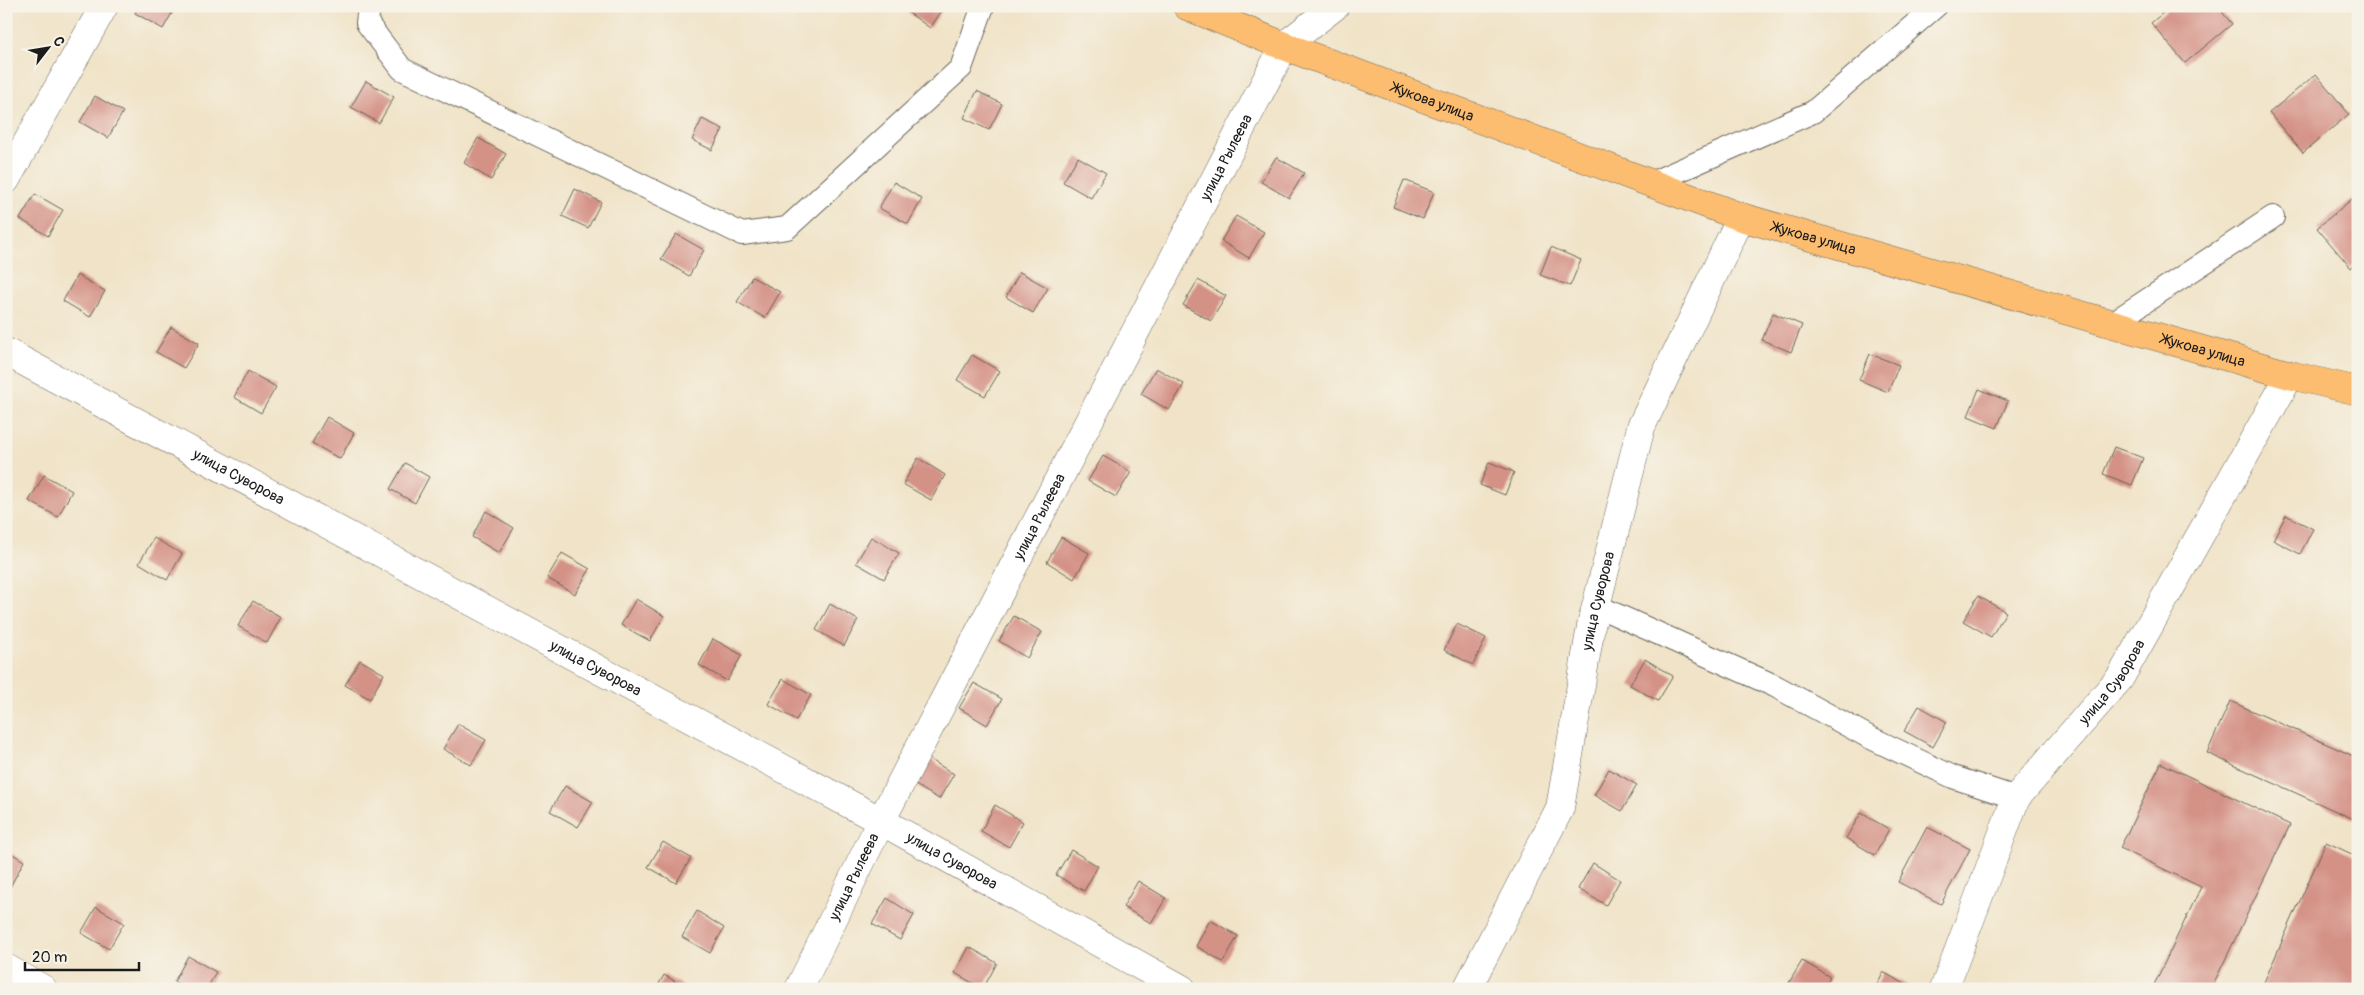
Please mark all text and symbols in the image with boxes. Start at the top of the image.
north arrow [22,22,72,72]
text: С [49,33,68,50]
street label: Жукова улица [1387,77,1477,126]
street label: улица Рылеева [1195,111,1256,205]
street label: Жукова улица [1768,216,1858,259]
street label: Жукова улица [2157,328,2247,371]
street label: улица Суворова [189,444,288,509]
street label: улица Рылеева [1009,470,1070,564]
street label: улица Суворова [1577,549,1619,653]
street label: улица Суворова [546,635,645,700]
street label: улица Суворова [2074,636,2149,729]
street label: улица Суворова [902,827,1001,894]
street label: улица Рылеева [824,830,883,924]
scale bar [25,940,139,972]
text: 20 m [32,948,67,967]

